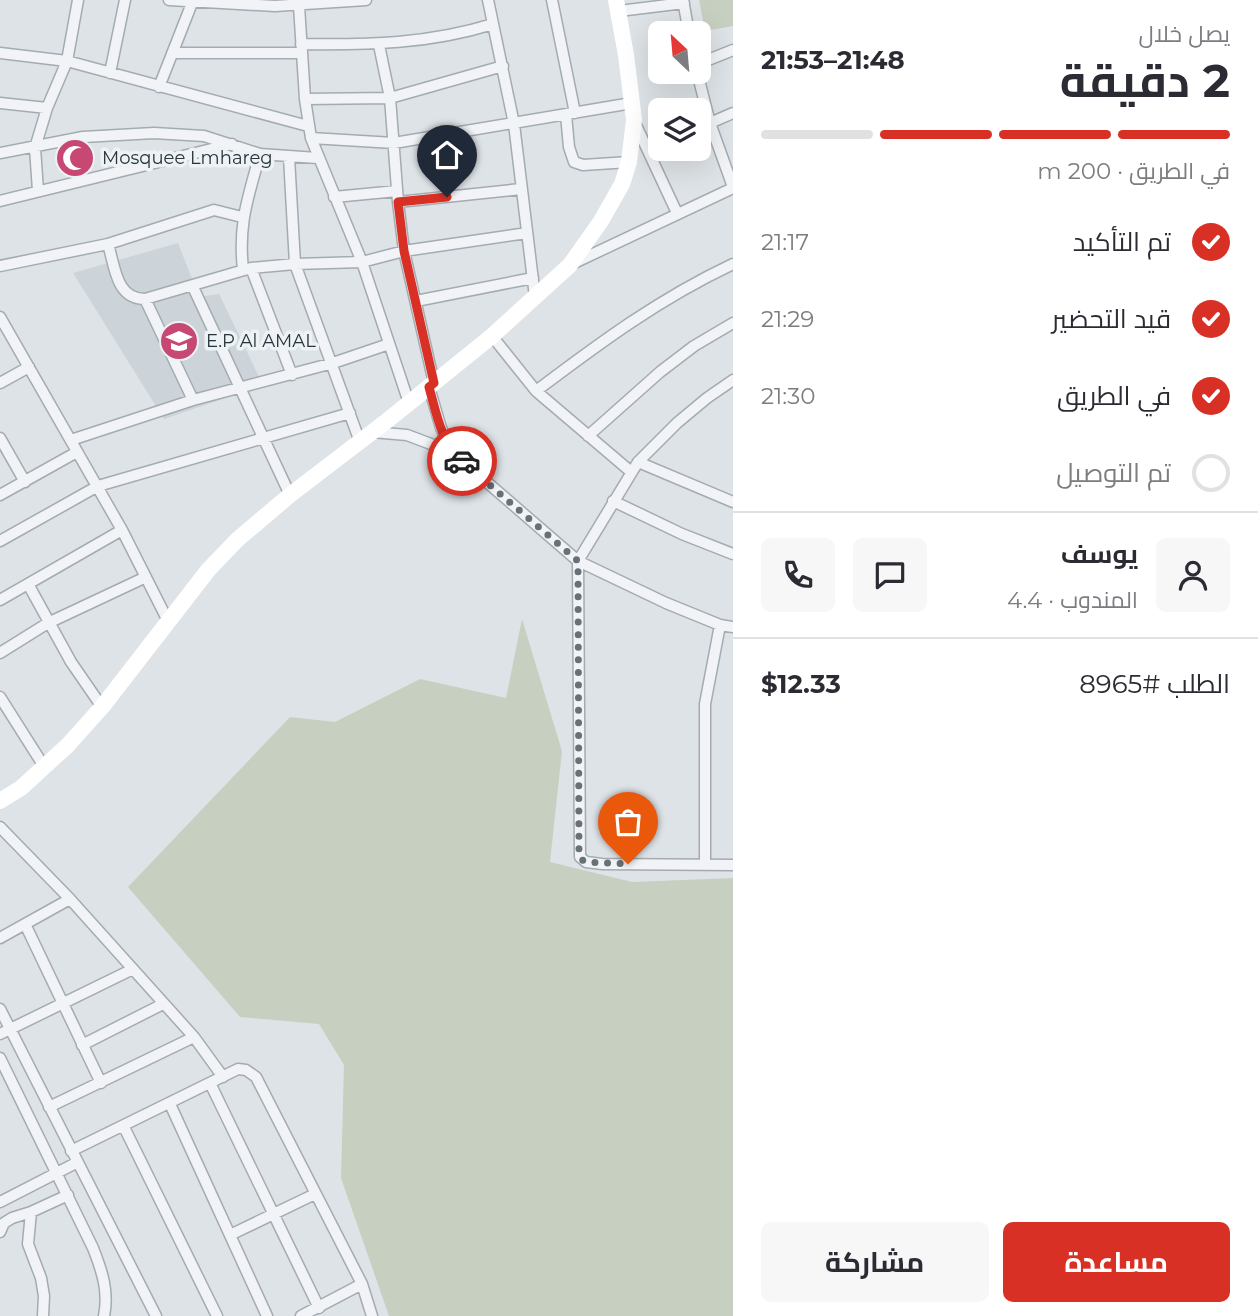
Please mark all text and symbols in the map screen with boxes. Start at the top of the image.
text: يصل خلال [1139,20,1230,48]
north arrow [648,21,710,84]
map controls [648,21,711,161]
text: 21:48–21:53 [761,44,905,76]
text: 2 دقيقة [1060,52,1230,109]
button: layers [648,98,711,161]
pin [417,125,477,197]
icon: home [428,136,466,174]
mosque icon: Mosquee Lmhareg [54,137,96,179]
place label: Mosquee Lmhareg [102,147,273,169]
text: في الطريق · 200 m [1037,157,1230,185]
icon: check [1192,223,1230,261]
text: تم التأكيد [1073,226,1171,258]
text: 21:17 [761,228,809,256]
icon: check [1192,300,1230,338]
text: قيد التحضير [1052,303,1171,335]
text: 21:29 [761,305,814,333]
school or university icon: E.P Al AMAL [158,320,200,362]
place label: E.P Al AMAL [206,330,316,352]
icon: check [1192,377,1230,415]
text: في الطريق [1057,380,1171,412]
text: 21:30 [761,382,815,410]
courier [427,426,497,496]
icon: car [443,442,481,480]
text: تم التوصيل [1056,457,1171,489]
button: phone [761,538,835,612]
button: chat [853,538,927,612]
text: يوسف [1061,538,1138,570]
button: person [1156,538,1230,612]
text: المندوب · 4.4 [1007,586,1138,614]
text: $12.33 [761,668,841,700]
text: الطلب #8965 [1079,668,1230,700]
pin [598,792,658,864]
icon: bag [609,803,647,841]
button: مشاركة [761,1222,989,1302]
button: مساعدة [1003,1222,1230,1302]

